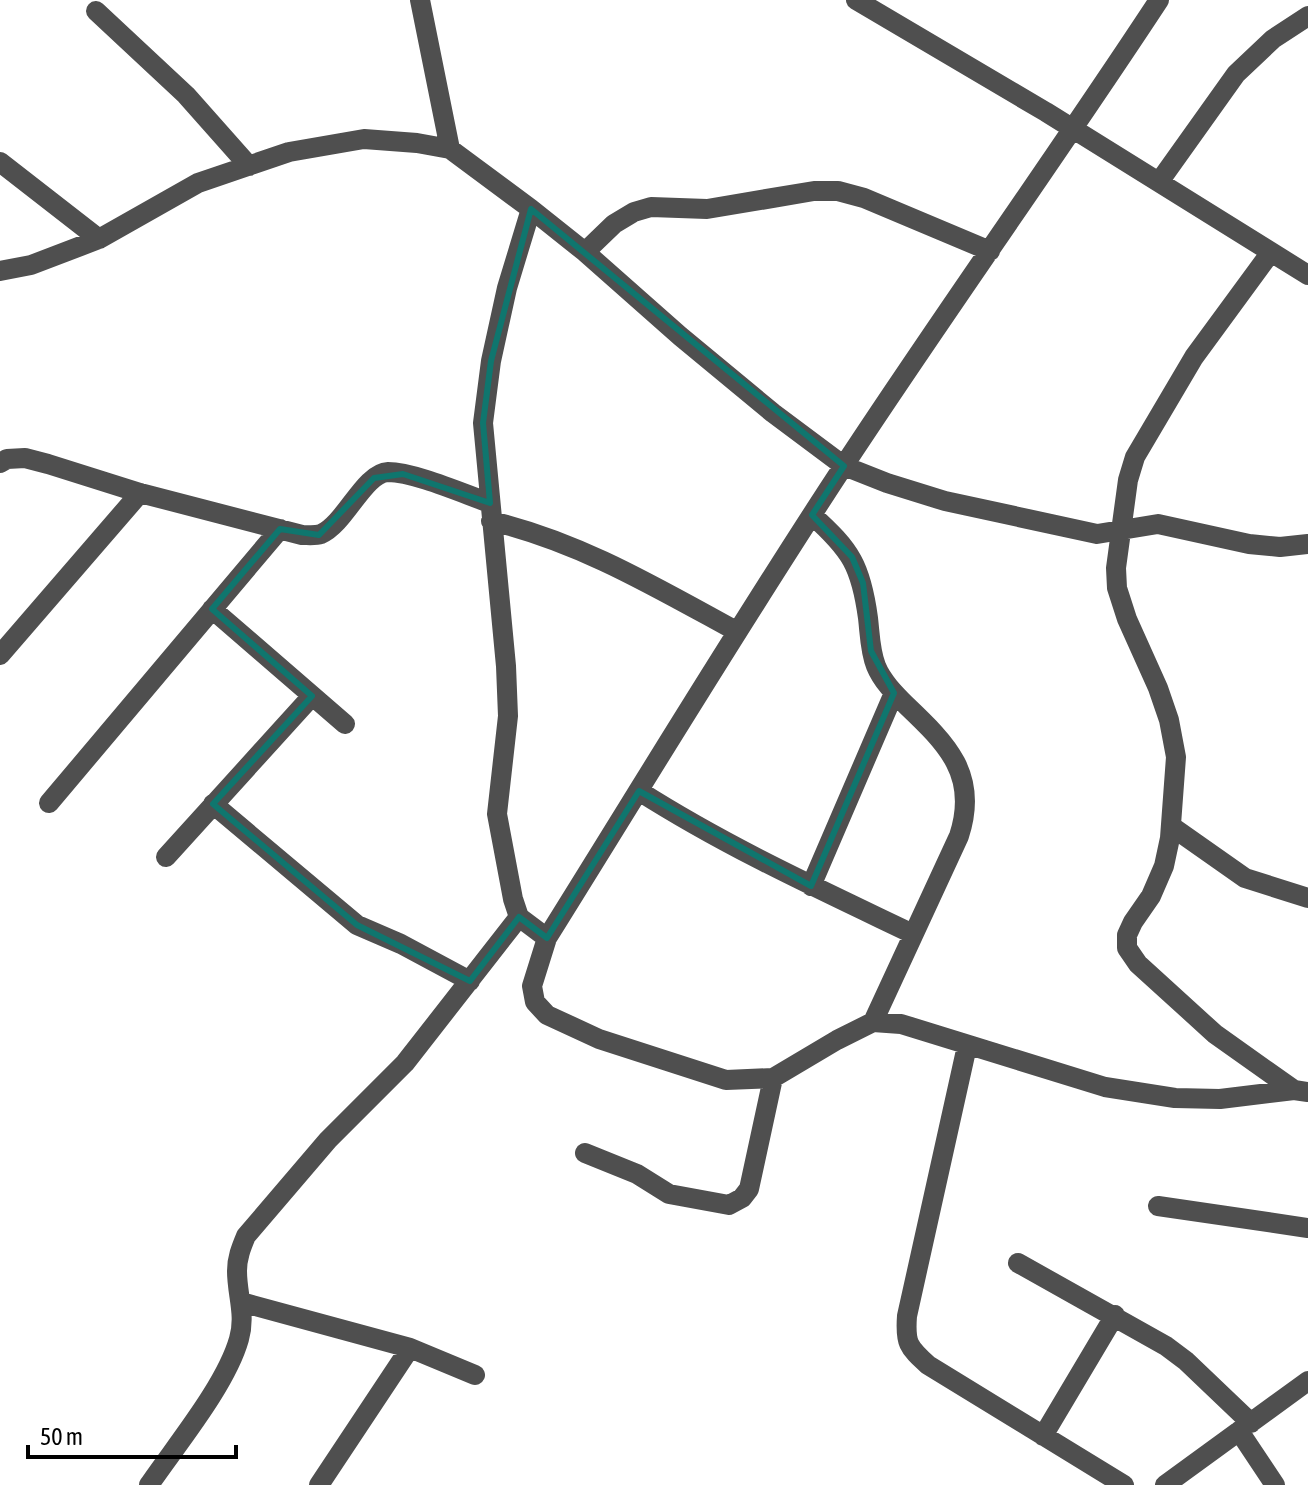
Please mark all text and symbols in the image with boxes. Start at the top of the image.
scale bar [28,1409,236,1459]
text: 50 m [40,1423,83,1450]

